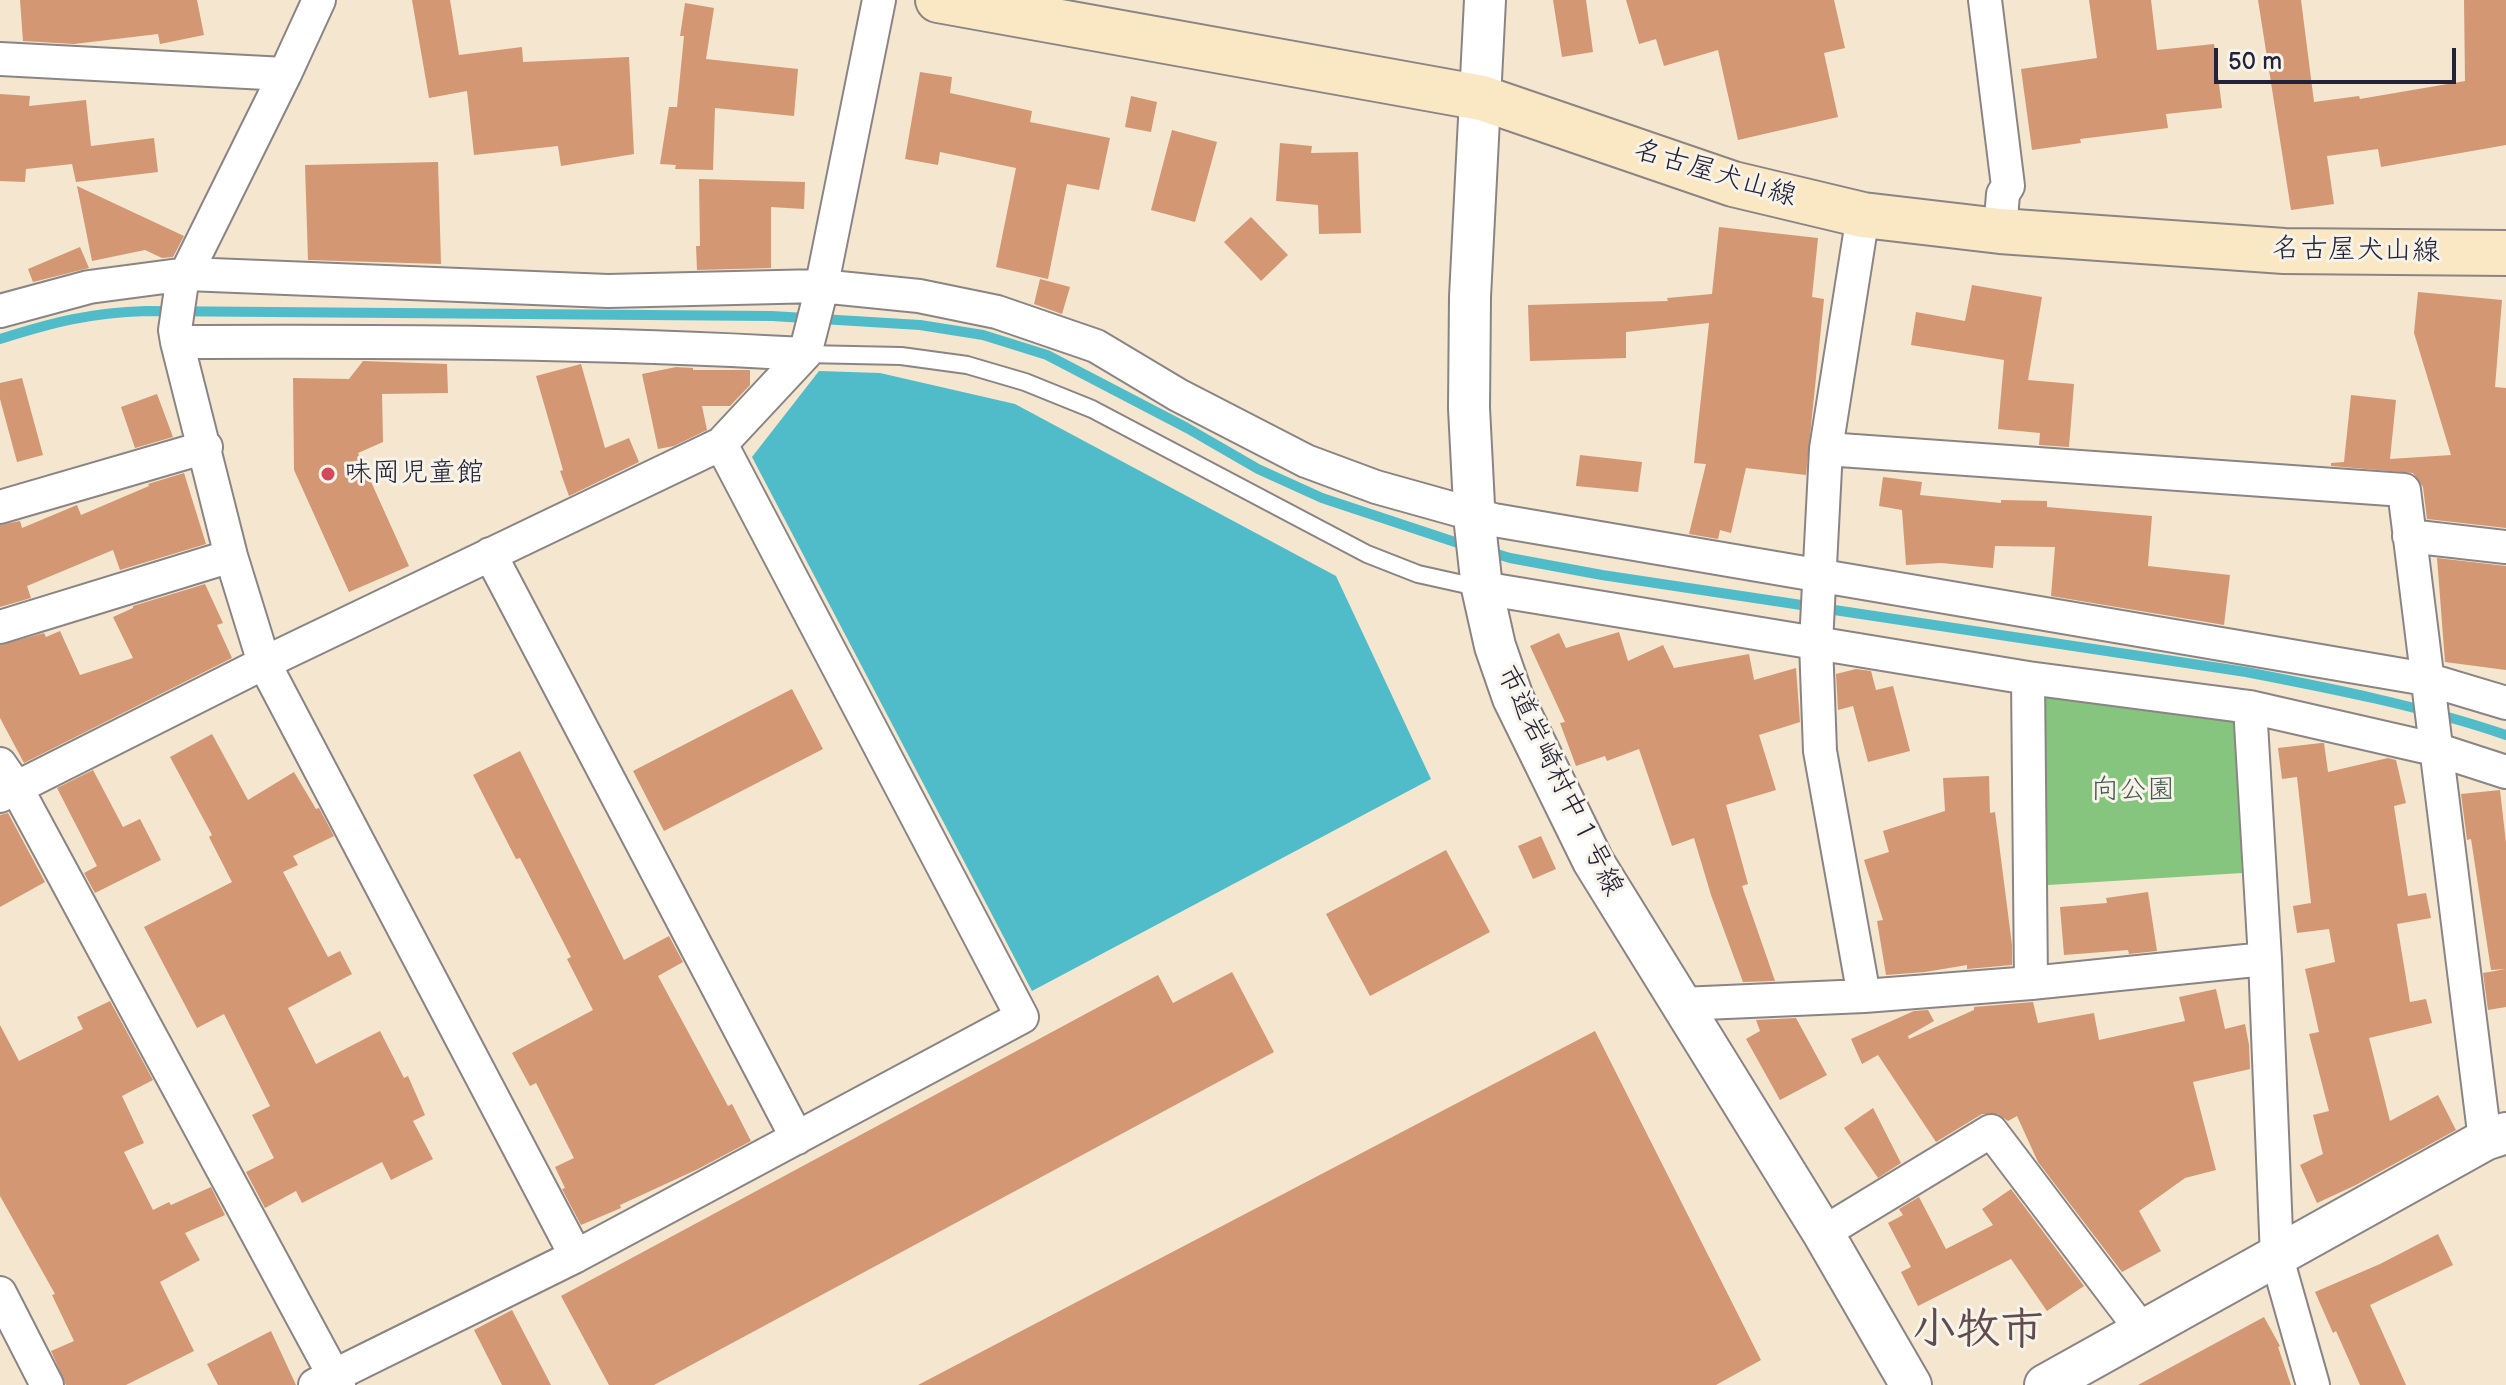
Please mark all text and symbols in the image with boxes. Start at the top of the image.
scale bar [2218,32,2460,82]
text: 50 m [2228,47,2282,76]
street label: 名古屋犬山線 [1630,133,1800,215]
street label: 名古屋犬山線 [2272,233,2440,269]
place label: 味岡児童館 [344,457,484,491]
marker: 味岡児童館 [319,465,337,483]
street label: 市道岩崎村中１号線 [1489,660,1629,902]
park label: 向公園 [2091,774,2175,808]
district label: 小牧市 [1912,1306,2044,1358]

